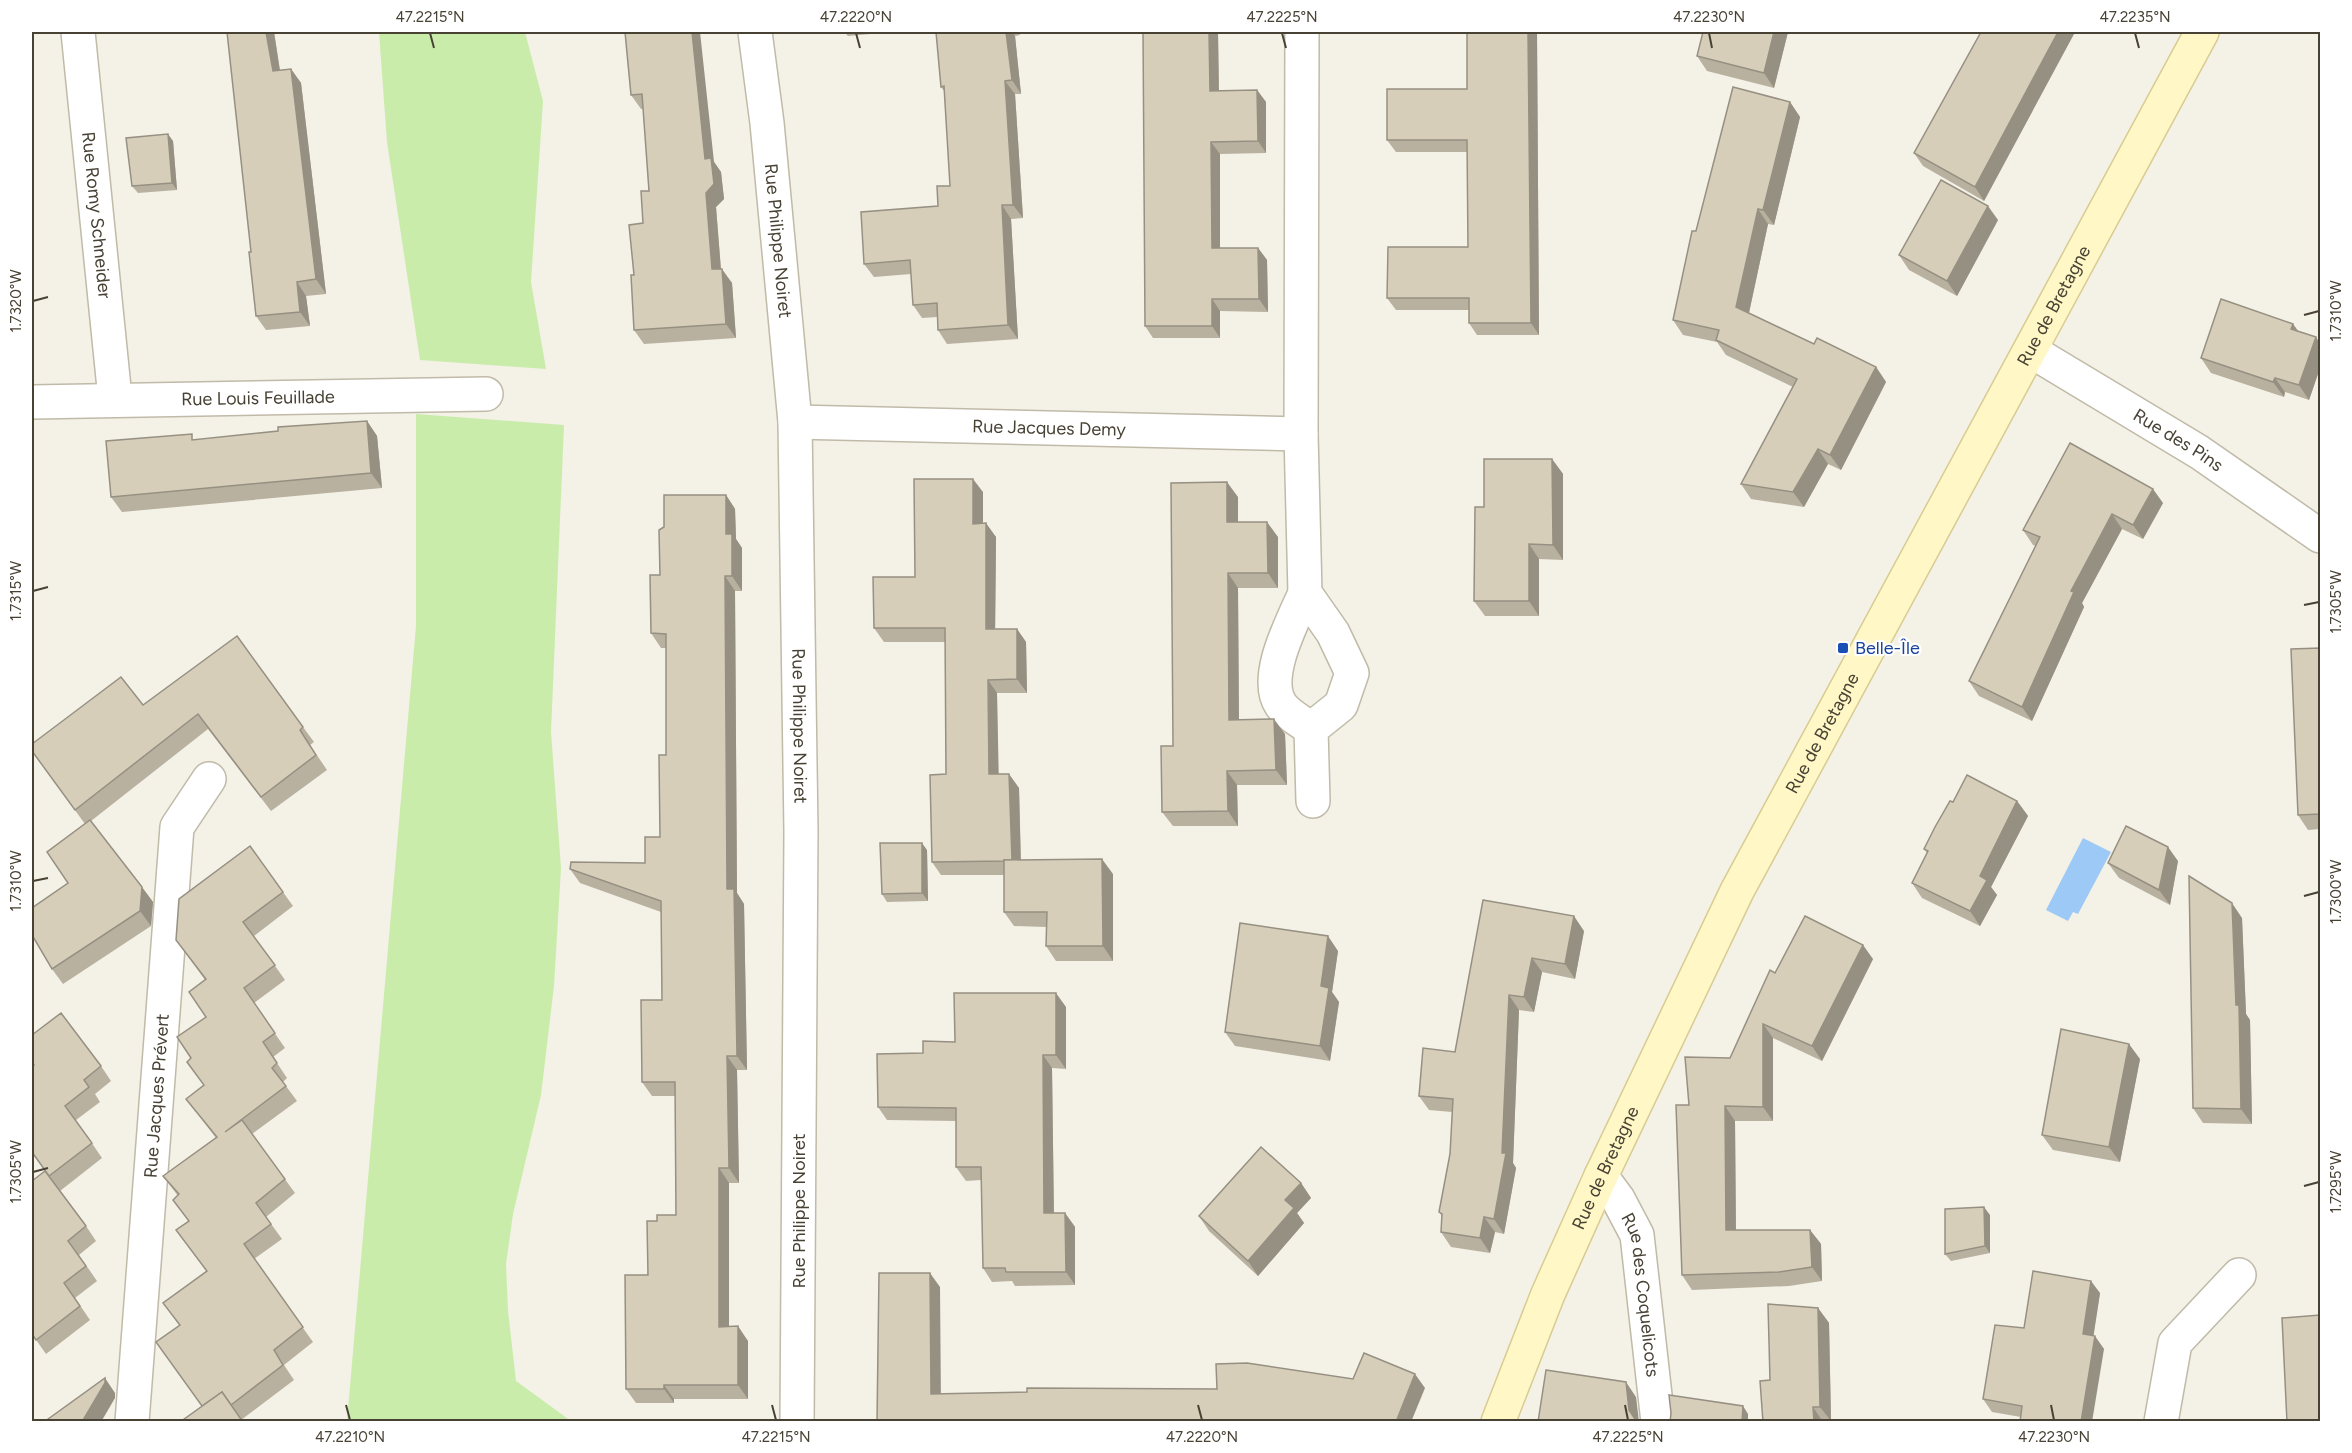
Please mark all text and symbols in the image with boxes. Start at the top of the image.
text: 47.2215°N [395,8,465,26]
text: 47.2220°N [820,8,892,26]
text: 47.2225°N [1246,8,1318,26]
text: 47.2230°N [1673,8,1745,26]
text: 47.2235°N [2099,8,2171,26]
street label: Rue Romy Schneider [77,130,116,300]
street label: Rue Philippe Noiret [760,162,796,319]
street label: Rue de Bretagne [2012,242,2095,370]
text: 1.7320°W [7,269,25,333]
text: 1.7310°W [2327,280,2345,342]
street label: Rue Louis Feuillade [181,386,335,410]
street label: Rue des Pins [2129,404,2227,476]
street label: Rue Jacques Demy [972,415,1127,441]
text: 1.7315°W [7,560,25,621]
text: 1.7305°W [2327,570,2345,634]
place label: Belle-Île [1855,637,1920,659]
marker: Belle-Île [1836,641,1850,655]
street label: Rue Philippe Noiret [787,648,812,804]
street label: Rue de Bretagne [1781,669,1864,797]
text: 1.7310°W [7,850,25,912]
text: 1.7300°W [2327,859,2345,924]
street label: Rue Jacques Prévert [139,1013,174,1179]
street label: Rue de Bretagne [1567,1102,1644,1233]
street label: Rue Philippe Noiret [788,1133,810,1289]
text: 1.7305°W [7,1140,25,1204]
text: 1.7295°W [2327,1150,2345,1213]
street label: Rue des Coquelicots [1616,1209,1664,1378]
text: 47.2210°N [315,1428,385,1446]
text: 47.2215°N [741,1428,811,1446]
text: 47.2220°N [1166,1428,1238,1446]
text: 47.2225°N [1592,1428,1664,1446]
text: 47.2230°N [2018,1428,2090,1446]

